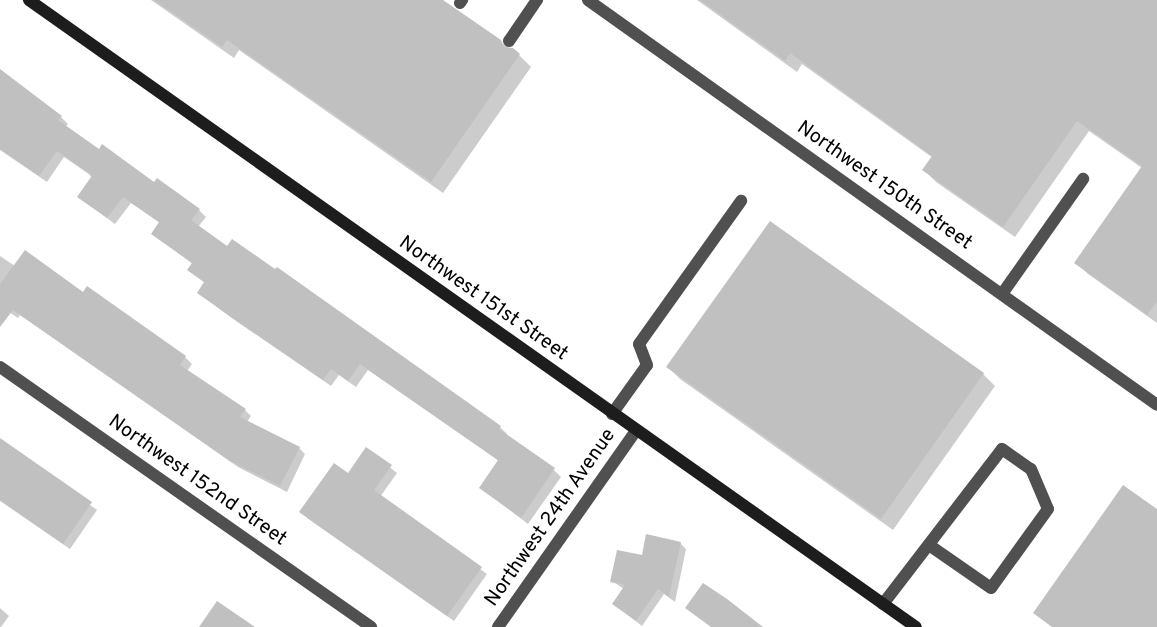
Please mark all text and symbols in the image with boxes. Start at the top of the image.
street label: Northwest 150th Street [792,116,976,256]
street label: Northwest 151st Street [394,231,572,367]
street label: Northwest 152nd Street [103,410,291,552]
street label: Northwest 24th Avenue [480,424,622,612]

